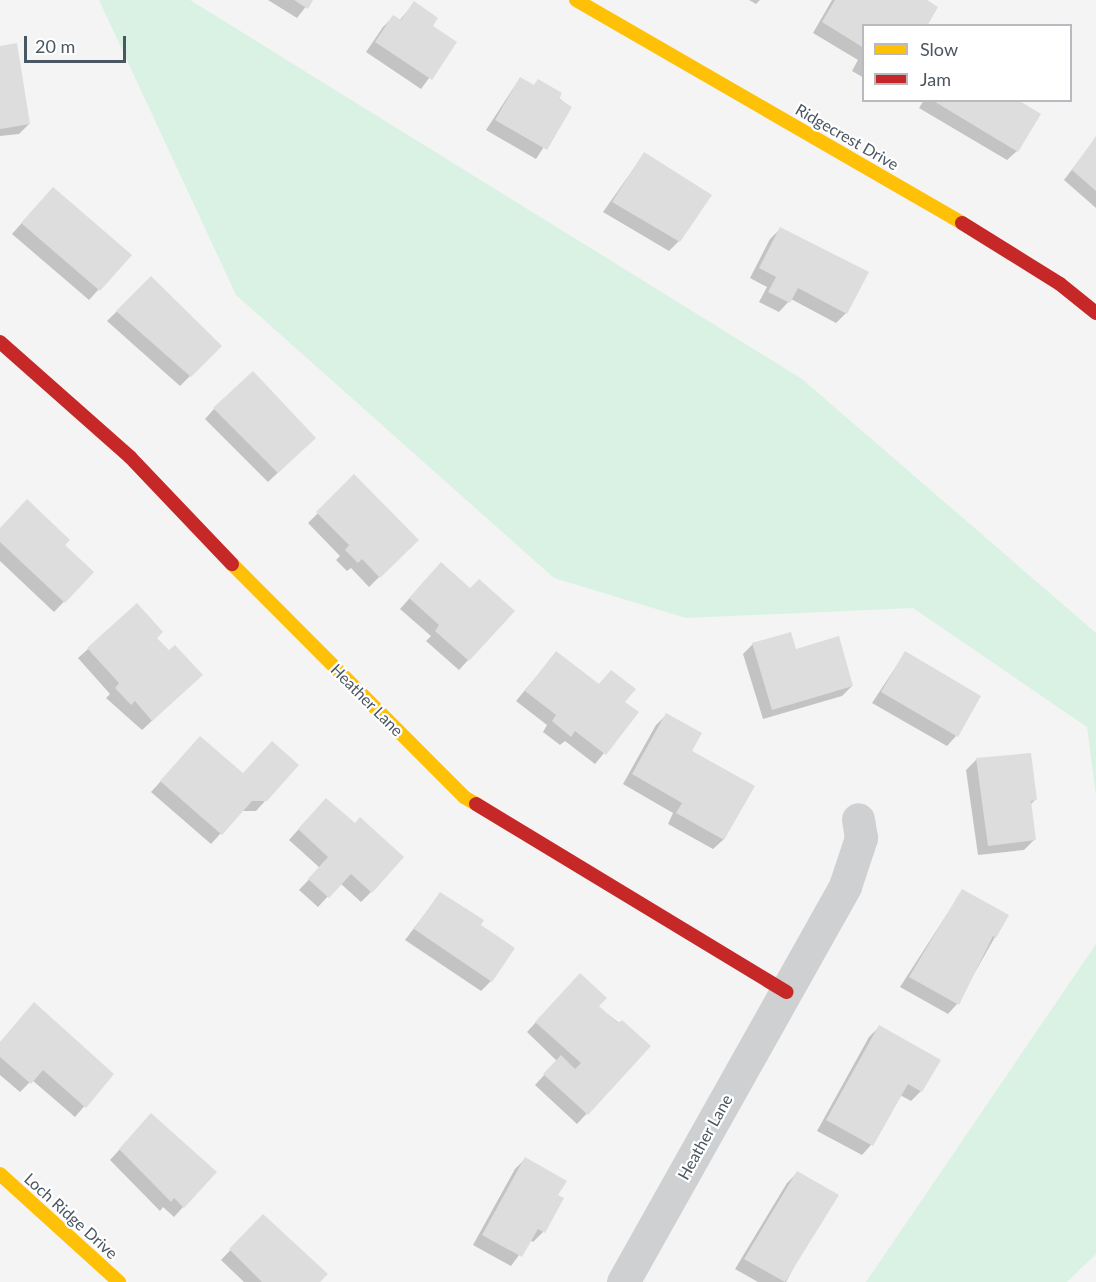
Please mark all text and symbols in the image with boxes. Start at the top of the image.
scale bar [27,24,129,62]
legend [862,24,1072,102]
text: 20 m [35,35,75,57]
text: Slow [920,38,958,60]
text: Jam [920,68,951,90]
street label: Ridgecrest Drive [792,100,902,174]
street label: Heather Lane [327,660,407,740]
street label: Heather Lane [674,1091,736,1183]
street label: Loch Ridge Drive [20,1169,122,1263]

